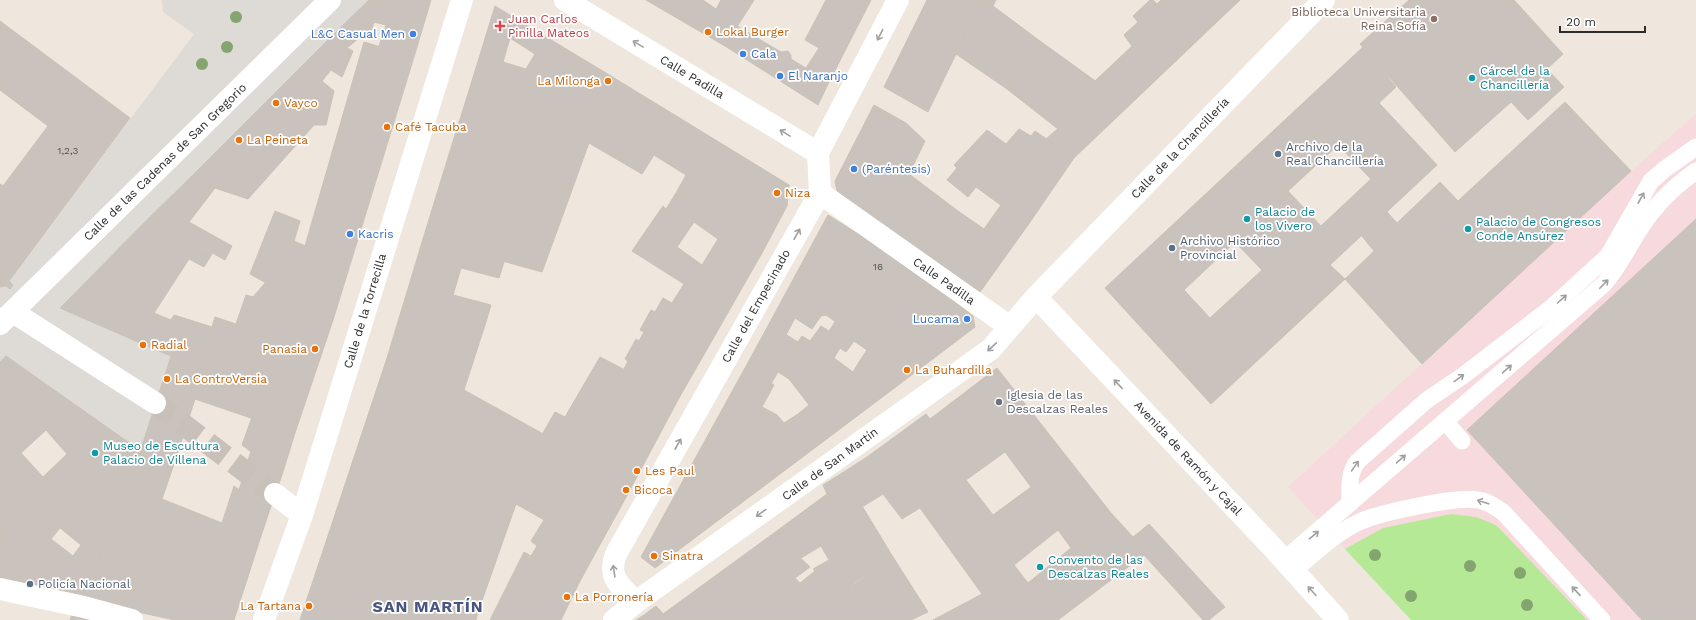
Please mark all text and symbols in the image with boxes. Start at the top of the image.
place label: Biblioteca Universitaria Reina Sofía [1291,5,1426,33]
scale bar [1560,8,1645,34]
place label: Juan Carlos Pinilla Mateos [508,12,589,40]
marker: Biblioteca Universitaria Reina Sofía [1429,14,1439,24]
text: 20 m [1566,15,1596,29]
marker: Juan Carlos Pinilla Mateos [495,21,505,31]
place label: Lokal Burger [716,25,789,39]
place label: L&C Casual Men [311,27,405,41]
marker: Lokal Burger [703,27,713,37]
one-way arrow [876,28,883,40]
marker: L&C Casual Men [408,29,418,39]
one-way arrow [632,40,644,48]
place label: Cala [751,47,777,61]
marker: Cala [738,49,748,59]
street label: Calle Padilla [657,52,727,102]
place label: Cárcel de la Chancillería [1480,64,1550,92]
place label: El Naranjo [788,69,848,83]
marker: El Naranjo [775,71,785,81]
marker: Cárcel de la Chancillería [1467,73,1477,83]
place label: La Milonga [537,74,600,88]
marker: La Milonga [603,76,613,86]
street label: Calle de las Cadenas de San Gregorio [81,80,249,244]
street label: Calle de la Chancillería [1128,94,1232,201]
place label: Vayco [284,96,318,110]
marker: Vayco [271,98,281,108]
place label: Café Tacuba [395,120,467,134]
marker: Café Tacuba [382,122,392,132]
one-way arrow [779,129,791,137]
place label: La Peineta [247,133,308,147]
marker: La Peineta [234,135,244,145]
place label: Archivo de la Real Chancillería [1286,140,1384,168]
house number: 1,2,3 [58,145,79,156]
marker: Archivo de la Real Chancillería [1273,149,1283,159]
place label: (Paréntesis) [862,162,931,176]
marker: (Paréntesis) [849,164,859,174]
place label: Niza [785,186,810,200]
marker: Niza [772,188,782,198]
one-way arrow [1638,192,1646,204]
place label: Palacio de los Vivero [1255,205,1315,233]
marker: Palacio de los Vivero [1242,214,1252,224]
place label: Palacio de Congresos Conde Ansúrez [1476,215,1601,243]
marker: Palacio de Congresos Conde Ansúrez [1463,224,1473,234]
place label: Kacris [358,227,394,241]
one-way arrow [793,228,801,240]
marker: Kacris [345,229,355,239]
place label: Archivo Histórico Provincial [1180,234,1280,262]
marker: Archivo Histórico Provincial [1167,243,1177,253]
street label: Calle del Empecinado [719,247,793,365]
street label: Calle de la Torrecilla [341,252,389,370]
street label: Calle Padilla [910,255,978,308]
house number: 16 [873,261,883,272]
one-way arrow [1599,279,1609,289]
one-way arrow [1556,294,1567,303]
place label: Lucama [913,312,959,326]
marker: Lucama [962,314,972,324]
place label: Radial [151,338,187,352]
marker: Radial [138,340,148,350]
place label: Panasia [262,342,307,356]
one-way arrow [987,342,997,351]
marker: Panasia [310,344,320,354]
place label: La Buhardilla [915,363,992,377]
marker: La Buhardilla [902,365,912,375]
one-way arrow [1501,365,1512,374]
place label: La ControVersia [175,372,267,386]
marker: La ControVersia [162,374,172,384]
one-way arrow [1453,374,1464,382]
one-way arrow [1113,379,1122,389]
place label: Iglesia de las Descalzas Reales [1007,388,1108,416]
marker: Iglesia de las Descalzas Reales [994,397,1004,407]
street label: Avenida de Ramón y Cajal [1131,398,1245,518]
street label: Calle de San Martín [779,425,881,503]
place label: Museo de Escultura Palacio de Villena [103,439,219,467]
one-way arrow [674,439,682,451]
marker: Museo de Escultura Palacio de Villena [90,448,100,458]
one-way arrow [1396,455,1406,464]
one-way arrow [1351,460,1359,471]
place label: Les Paul [645,464,695,478]
marker: Les Paul [632,466,642,476]
place label: Bicoca [634,483,673,497]
marker: Bicoca [621,485,631,495]
one-way arrow [1478,497,1490,505]
one-way arrow [756,509,767,517]
one-way arrow [1309,531,1319,540]
place label: Sinatra [662,549,704,563]
marker: Sinatra [649,551,659,561]
place label: Convento de las Descalzas Reales [1048,553,1149,581]
marker: Convento de las Descalzas Reales [1035,562,1045,572]
one-way arrow [610,565,618,578]
place label: Policía Nacional [38,577,131,591]
marker: Policía Nacional [25,579,35,589]
one-way arrow [1307,586,1316,596]
one-way arrow [1571,586,1580,596]
place label: La Porronería [575,590,653,604]
marker: La Porronería [562,592,572,602]
district label: SAN MARTÍN [372,597,484,616]
place label: La Tartana [240,599,301,613]
marker: La Tartana [304,601,314,611]

